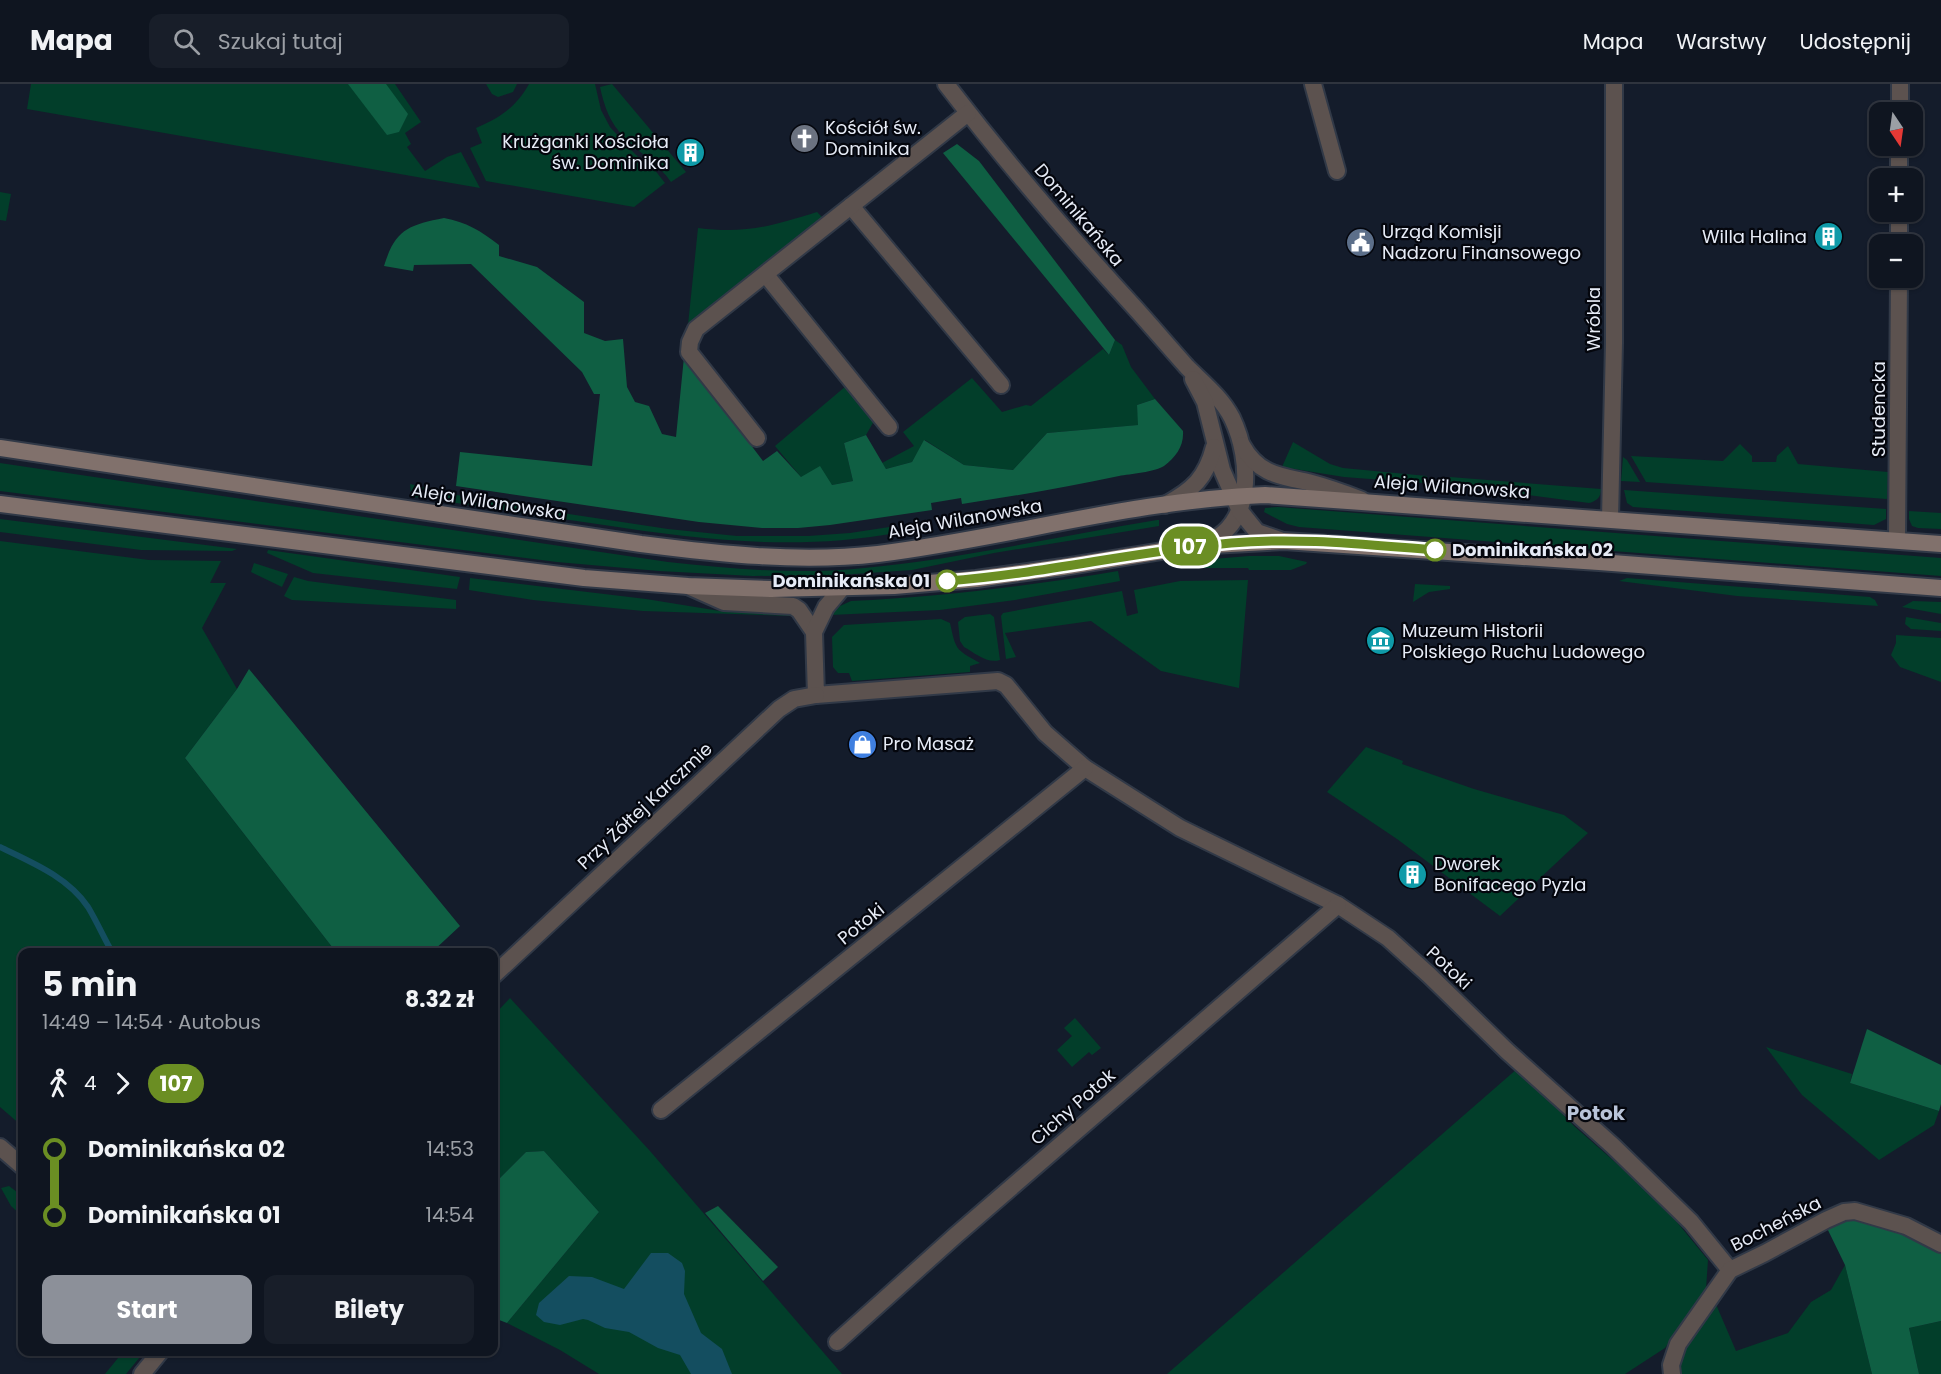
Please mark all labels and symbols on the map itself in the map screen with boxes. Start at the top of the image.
north arrow [1869,102,1923,156]
place label: Kościół św. Dominika [825,115,921,161]
church icon: Kościół św. Dominika [788,122,820,154]
place label: Krużganki Kościoła św. Dominika [502,129,669,175]
building icon: Krużganki Kościoła św. Dominika [674,136,706,168]
street label: Dominikańska [1029,158,1130,271]
place label: Urząd Komisji Nadzoru Finansowego [1382,219,1581,265]
building icon: Willa Halina [1812,221,1844,253]
place label: Willa Halina [1702,224,1807,249]
public building icon: Urząd Komisji Nadzoru Finansowego [1345,226,1377,258]
street label: Wróbla [1581,287,1606,351]
street label: Studencka [1866,361,1891,457]
street label: Aleja Wilanowska [1373,469,1531,504]
street label: Aleja Wilanowska [410,477,568,526]
street label: Aleja Wilanowska [886,493,1044,544]
line badge: 107 [1156,526,1224,566]
place label: Dominikańska 02 [1452,537,1613,562]
marker: Dominikańska 02 [1424,539,1446,561]
place label: Dominikańska 01 [772,568,930,593]
marker: Dominikańska 01 [936,570,958,592]
place label: Muzeum Historii Polskiego Ruchu Ludowego [1402,618,1645,664]
museum icon: Muzeum Historii Polskiego Ruchu Ludowego [1365,625,1397,657]
shop icon: Pro Masaż [846,728,878,760]
place label: Pro Masaż [883,731,974,756]
street label: Przy Żółtej Karczmie [572,736,718,875]
place label: Dworek Bonifacego Pyzla [1434,851,1587,897]
building icon: Dworek Bonifacego Pyzla [1397,858,1429,890]
street label: Potoki [832,897,889,950]
street label: Potoki [1421,940,1478,995]
street label: Cichy Potok [1025,1062,1121,1150]
district label: Potok [1567,1099,1626,1127]
street label: Bocheńska [1726,1190,1825,1257]

